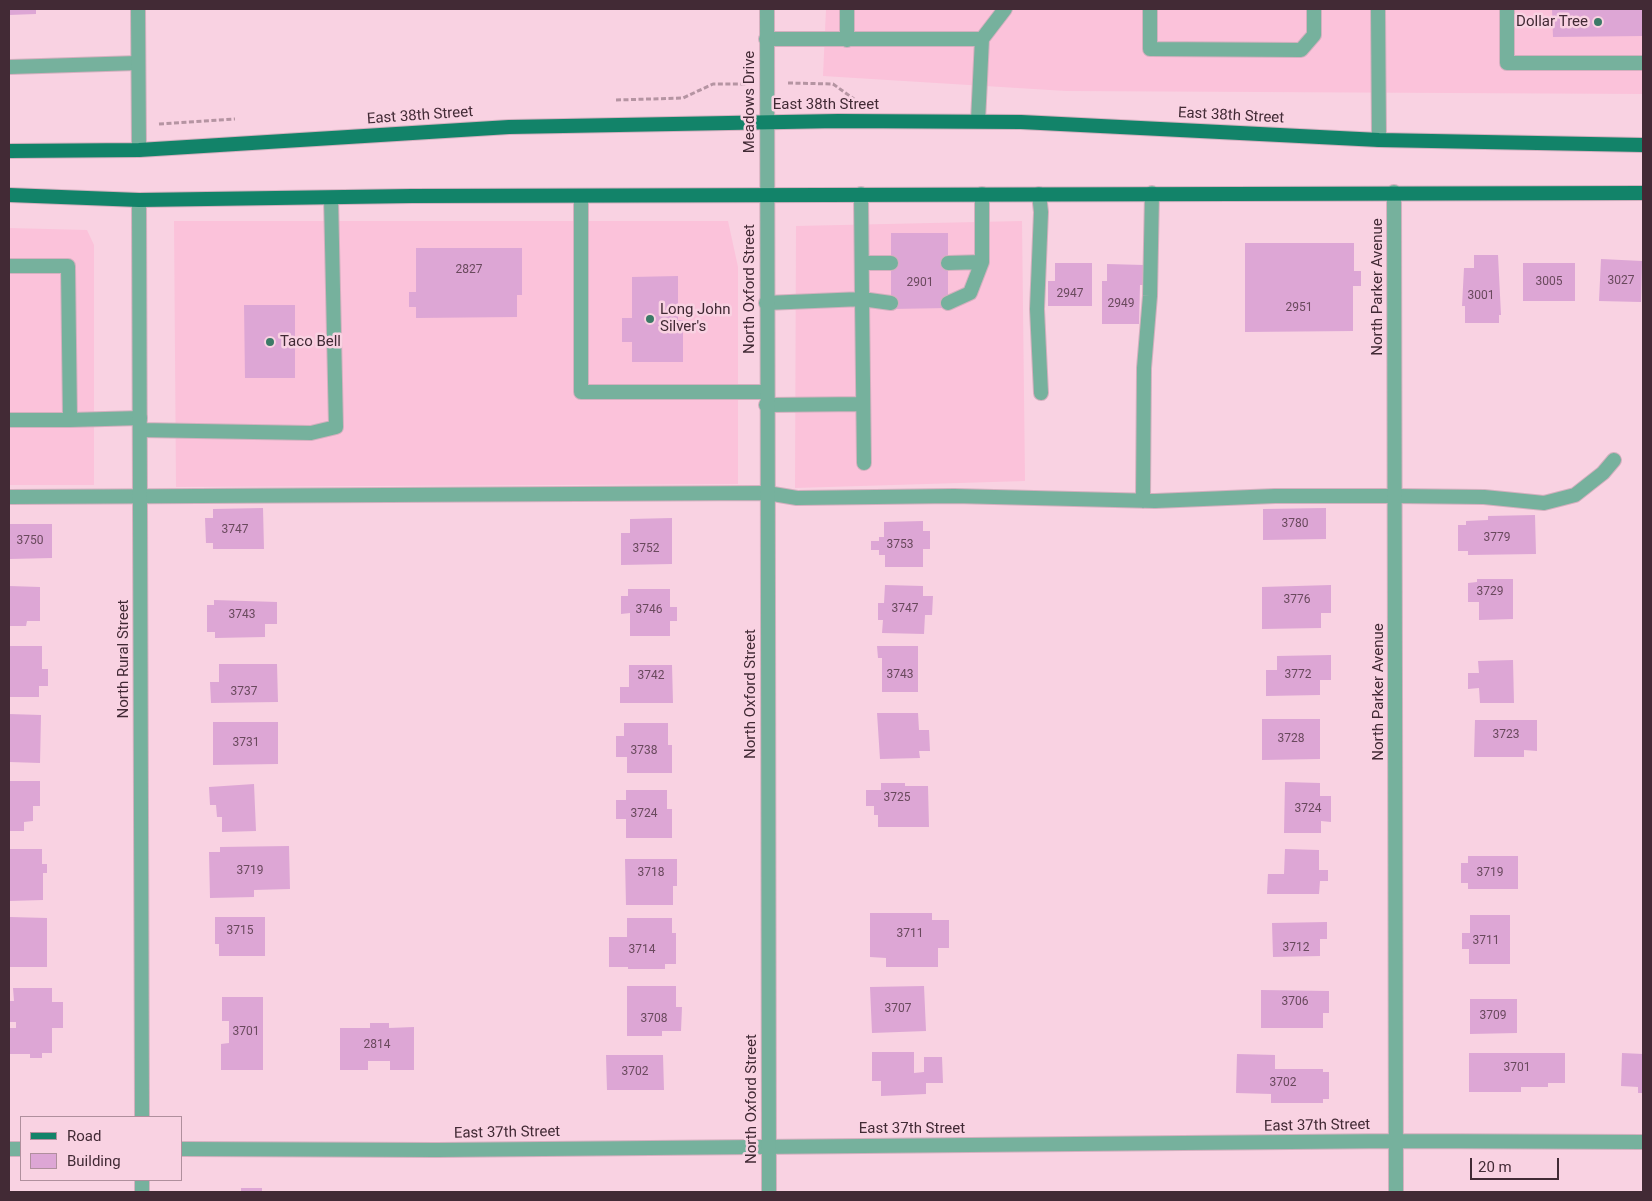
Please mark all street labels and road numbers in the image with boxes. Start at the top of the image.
street label: Meadows Drive [741,51,759,153]
street label: East 38th Street [773,96,879,114]
street label: East 38th Street [366,103,474,129]
street label: East 38th Street [1177,104,1285,128]
street label: North Parker Avenue [1369,218,1387,356]
street label: North Oxford Street [741,224,759,354]
street label: North Rural Street [115,600,133,718]
street label: North Parker Avenue [1370,623,1388,761]
street label: North Oxford Street [742,629,760,759]
street label: North Oxford Street [743,1034,761,1164]
street label: East 37th Street [1264,1116,1370,1136]
street label: East 37th Street [859,1120,965,1138]
street label: East 37th Street [454,1123,560,1143]

